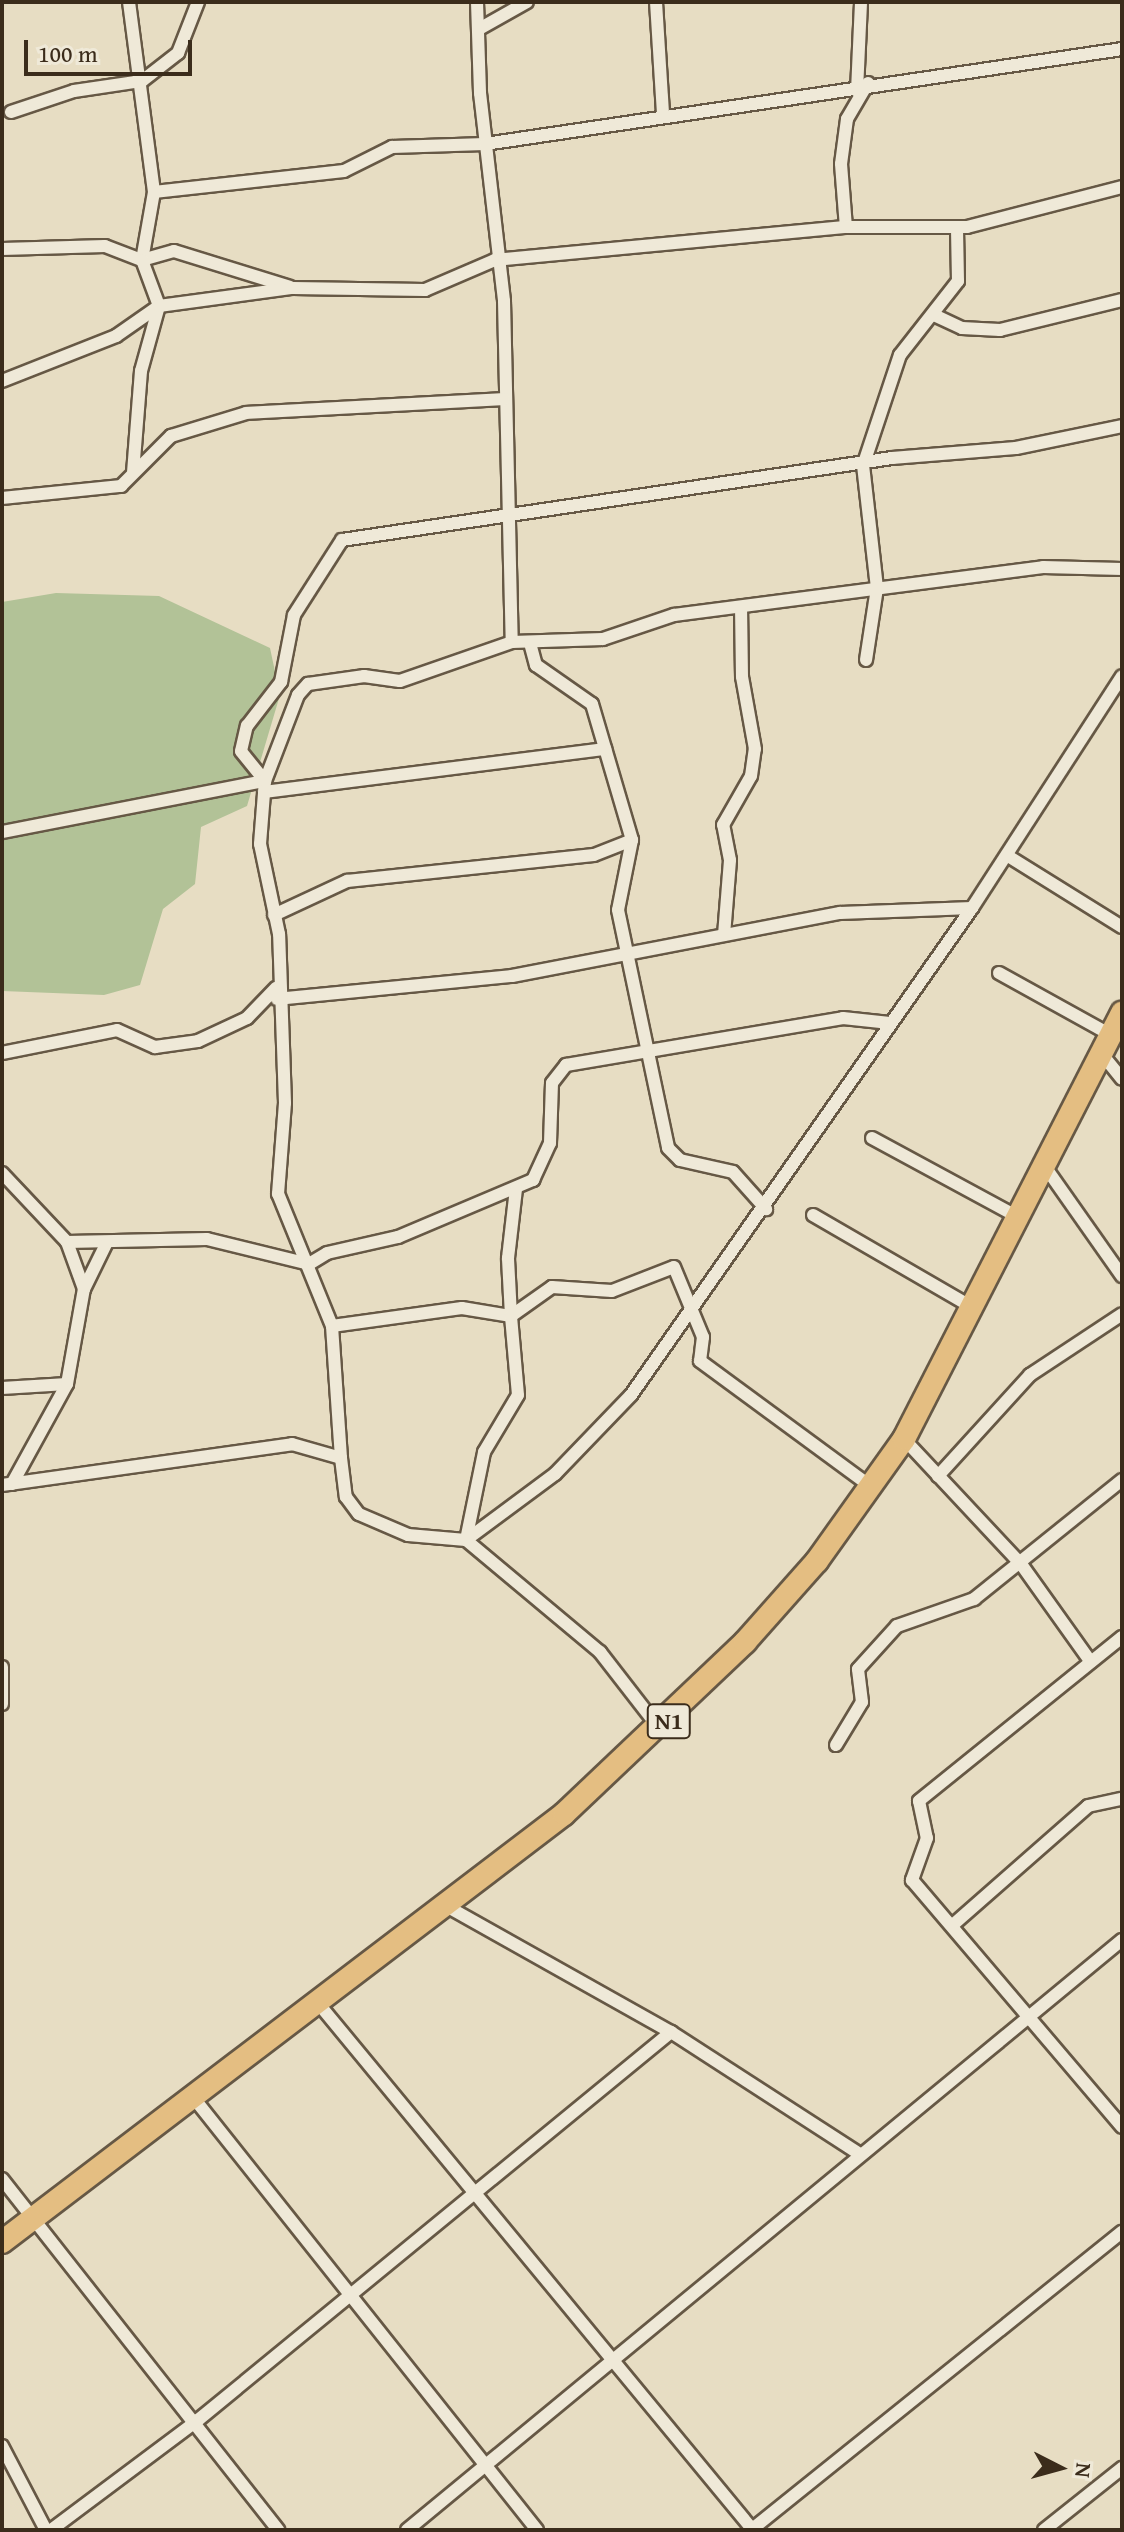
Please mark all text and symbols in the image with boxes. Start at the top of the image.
scale bar [28,24,196,74]
text: 100 m [38,36,98,71]
road number: N1 [645,1701,693,1741]
north arrow [1020,2428,1100,2508]
text: N [1067,2462,1101,2480]

